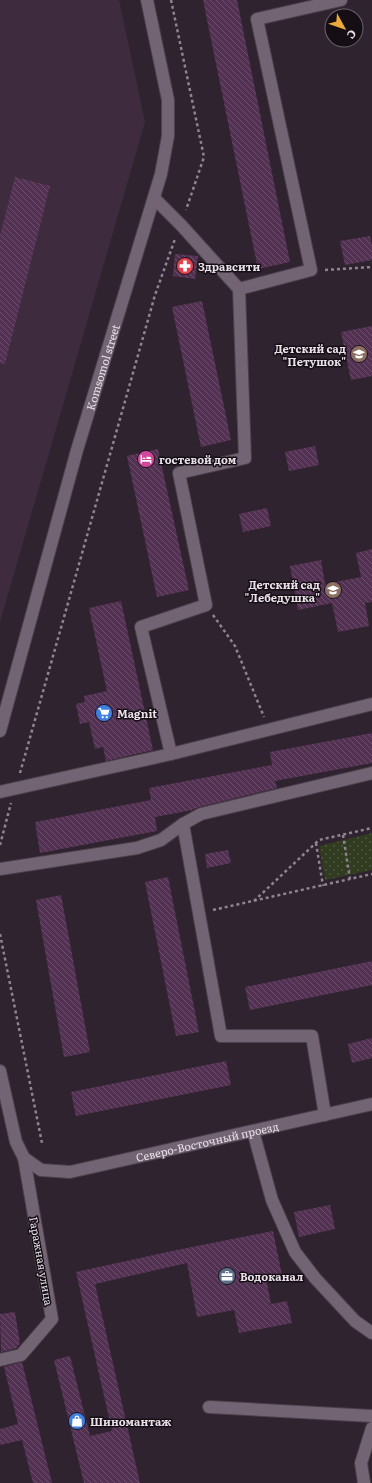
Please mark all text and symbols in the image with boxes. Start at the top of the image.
north arrow [324,8,364,48]
text: С [344,27,361,43]
pharmacy icon: Здравсити [175,256,195,276]
place label: Здравсити [198,258,261,274]
street label: Komsomol street [82,322,123,412]
place label: Детский сад "Петушок" [274,340,346,369]
school or university icon: Детский сад "Петушок" [349,344,369,364]
hotel icon: гостевой дом [136,449,156,469]
place label: гостевой дом [159,451,237,467]
place label: Детский сад "Лебедушка" [244,576,320,605]
school or university icon: Детский сад "Лебедушка" [323,580,343,600]
supermarket icon: Magnit [94,703,114,723]
place label: Magnit [117,705,157,721]
street label: Северо-Восточный проезд [134,1117,280,1165]
street label: Гаражная улица [26,1215,58,1307]
office icon: Водоканал [217,1266,237,1286]
place label: Водоканал [240,1268,303,1284]
shop icon: Шиномантаж [67,1411,87,1431]
place label: Шиномантаж [90,1413,172,1429]

